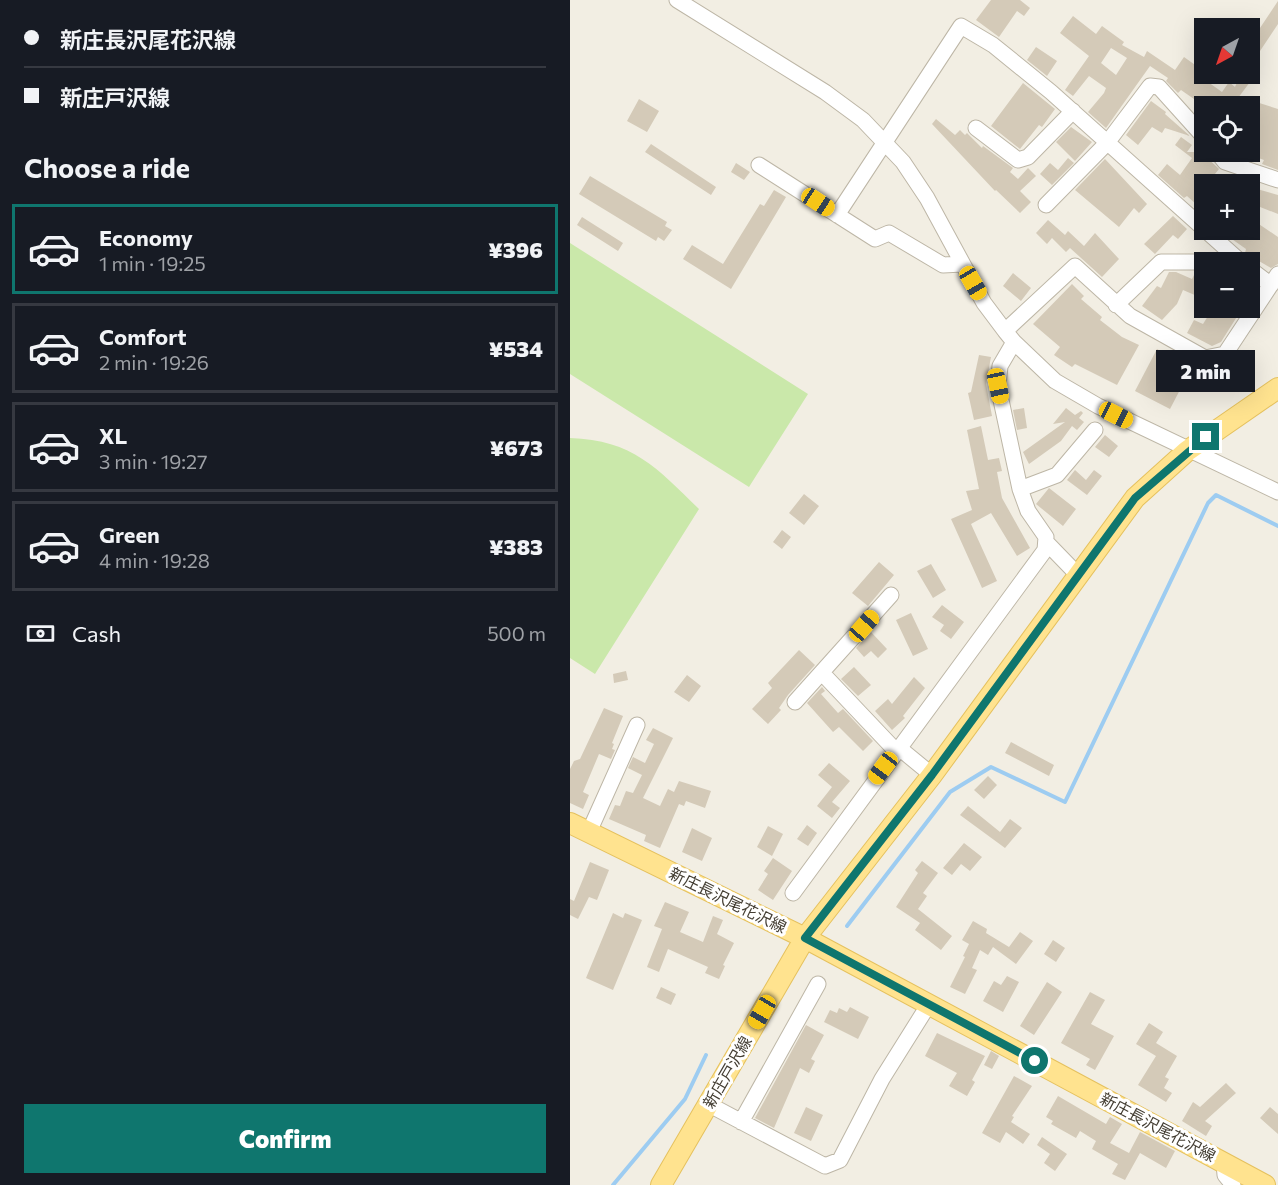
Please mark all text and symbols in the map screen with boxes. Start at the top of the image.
north arrow [1194,18,1260,84]
map controls [1194,18,1260,318]
text: 新庄長沢尾花沢線 [60,26,236,53]
text: 新庄戸沢線 [60,84,170,111]
button: locate [1194,96,1260,162]
text: Choose a ride [24,151,190,184]
button: + [1194,174,1260,240]
car [798,185,838,219]
icon: car [27,222,81,276]
text: Economy [99,224,193,251]
text: ¥396 [488,236,543,263]
text: 1 min · 19:25 [99,251,206,275]
button: − [1194,252,1260,318]
car [956,263,990,303]
icon: car [27,321,81,375]
text: Comfort [99,323,187,350]
text: ¥534 [489,335,543,362]
text: 2 min · 19:26 [99,350,209,374]
callout: 2 min [1156,350,1256,392]
text: 2 min [1180,359,1231,383]
car [985,367,1011,405]
car [1096,399,1136,431]
icon: car [27,420,81,474]
text: XL [99,422,127,449]
route end [1192,423,1219,450]
text: ¥673 [490,434,543,461]
text: 3 min · 19:27 [99,449,208,473]
icon: car [27,519,81,573]
text: Green [99,521,160,548]
text: ¥383 [489,533,543,560]
text: 4 min · 19:28 [99,548,210,572]
car [845,607,883,645]
icon: cash [24,617,57,650]
text: Cash [72,620,121,647]
text: 500 m [487,621,546,645]
car [865,748,901,788]
street label: 新庄長沢尾花沢線 [667,863,790,936]
car [745,992,779,1032]
street label: 新庄戸沢線 [698,1032,755,1111]
route start [1021,1047,1048,1074]
street label: 新庄長沢尾花沢線 [1097,1088,1219,1165]
button: Confirm [24,1104,546,1173]

